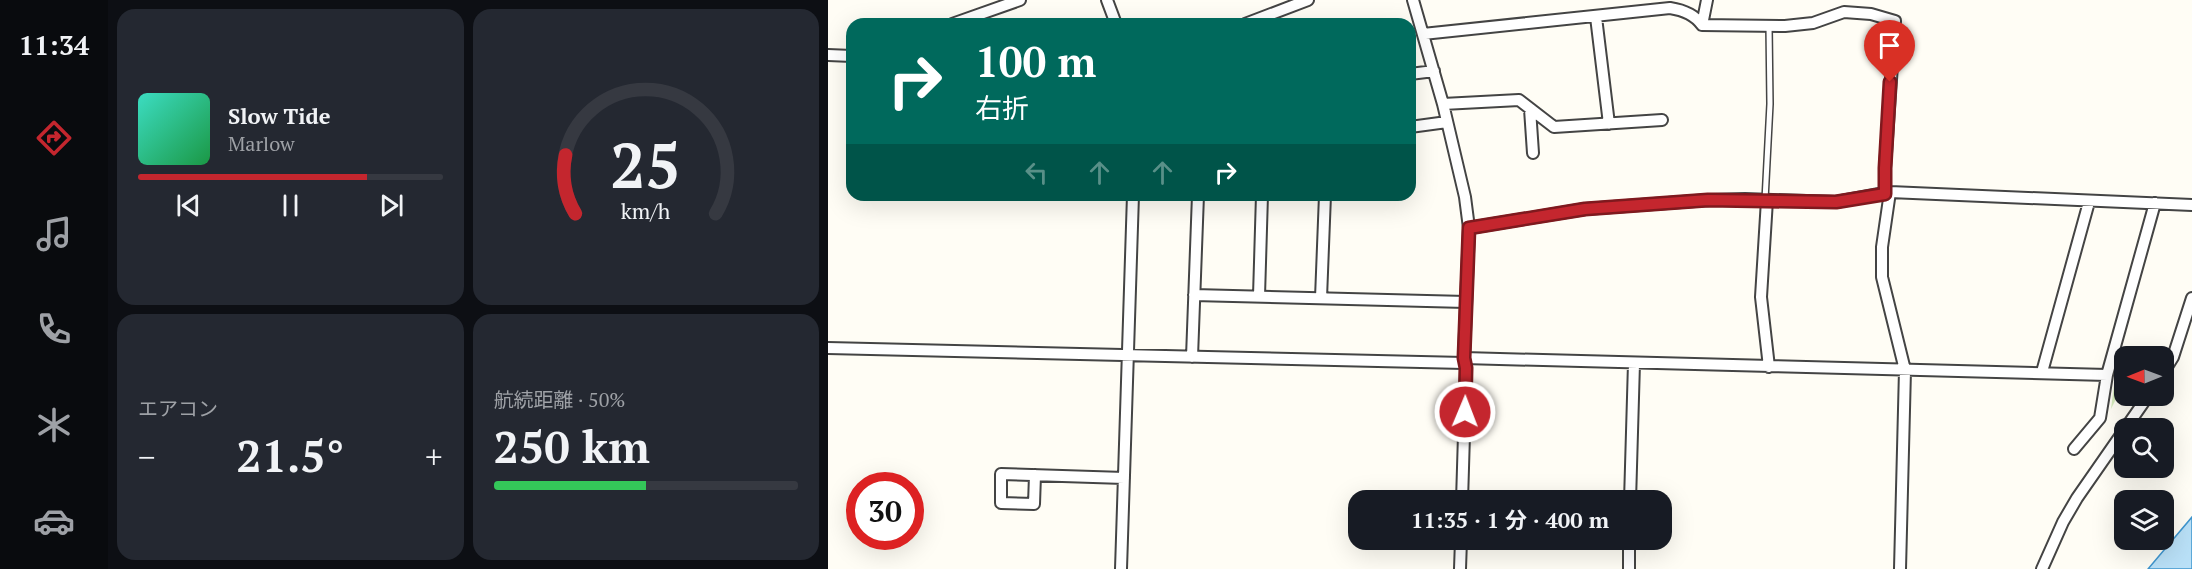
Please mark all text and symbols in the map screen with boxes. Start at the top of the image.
pin [1864,20,1915,82]
text: 11:34 [19,27,89,63]
icon: arrive [1873,29,1906,62]
text: 100 m [975,33,1096,89]
icon: right [876,42,954,120]
text: 右折 [975,90,1029,126]
text: Slow Tide [228,101,331,130]
icon: directions [33,117,75,159]
text: 25 [610,123,681,206]
text: Marlow [228,130,295,157]
icon: left [1020,156,1053,189]
icon: ahead [1083,156,1116,189]
icon: ahead [1146,156,1179,189]
icon: right [1209,156,1242,189]
icon: previous [172,189,205,222]
icon: pause [274,189,307,222]
icon: next [375,189,408,222]
text: km/h [621,198,671,226]
icon: music [33,213,75,255]
icon: phone [33,308,75,350]
north arrow [2114,346,2174,406]
map controls [2114,346,2174,550]
position arrow [1433,380,1497,444]
text: 航続距離 · 50% [494,386,625,413]
text: エアコン [138,395,218,422]
icon: climate [33,404,75,446]
text: 250 km [494,416,650,476]
button: search [2114,418,2174,478]
text: 21.5° [236,425,344,485]
text: − [138,435,156,478]
text: + [425,435,443,478]
speed limit sign: 30 [846,472,924,550]
button: layers [2114,490,2174,550]
icon: car [33,500,75,542]
text: 11:35 · 1 分 · 400 m [1411,505,1609,534]

